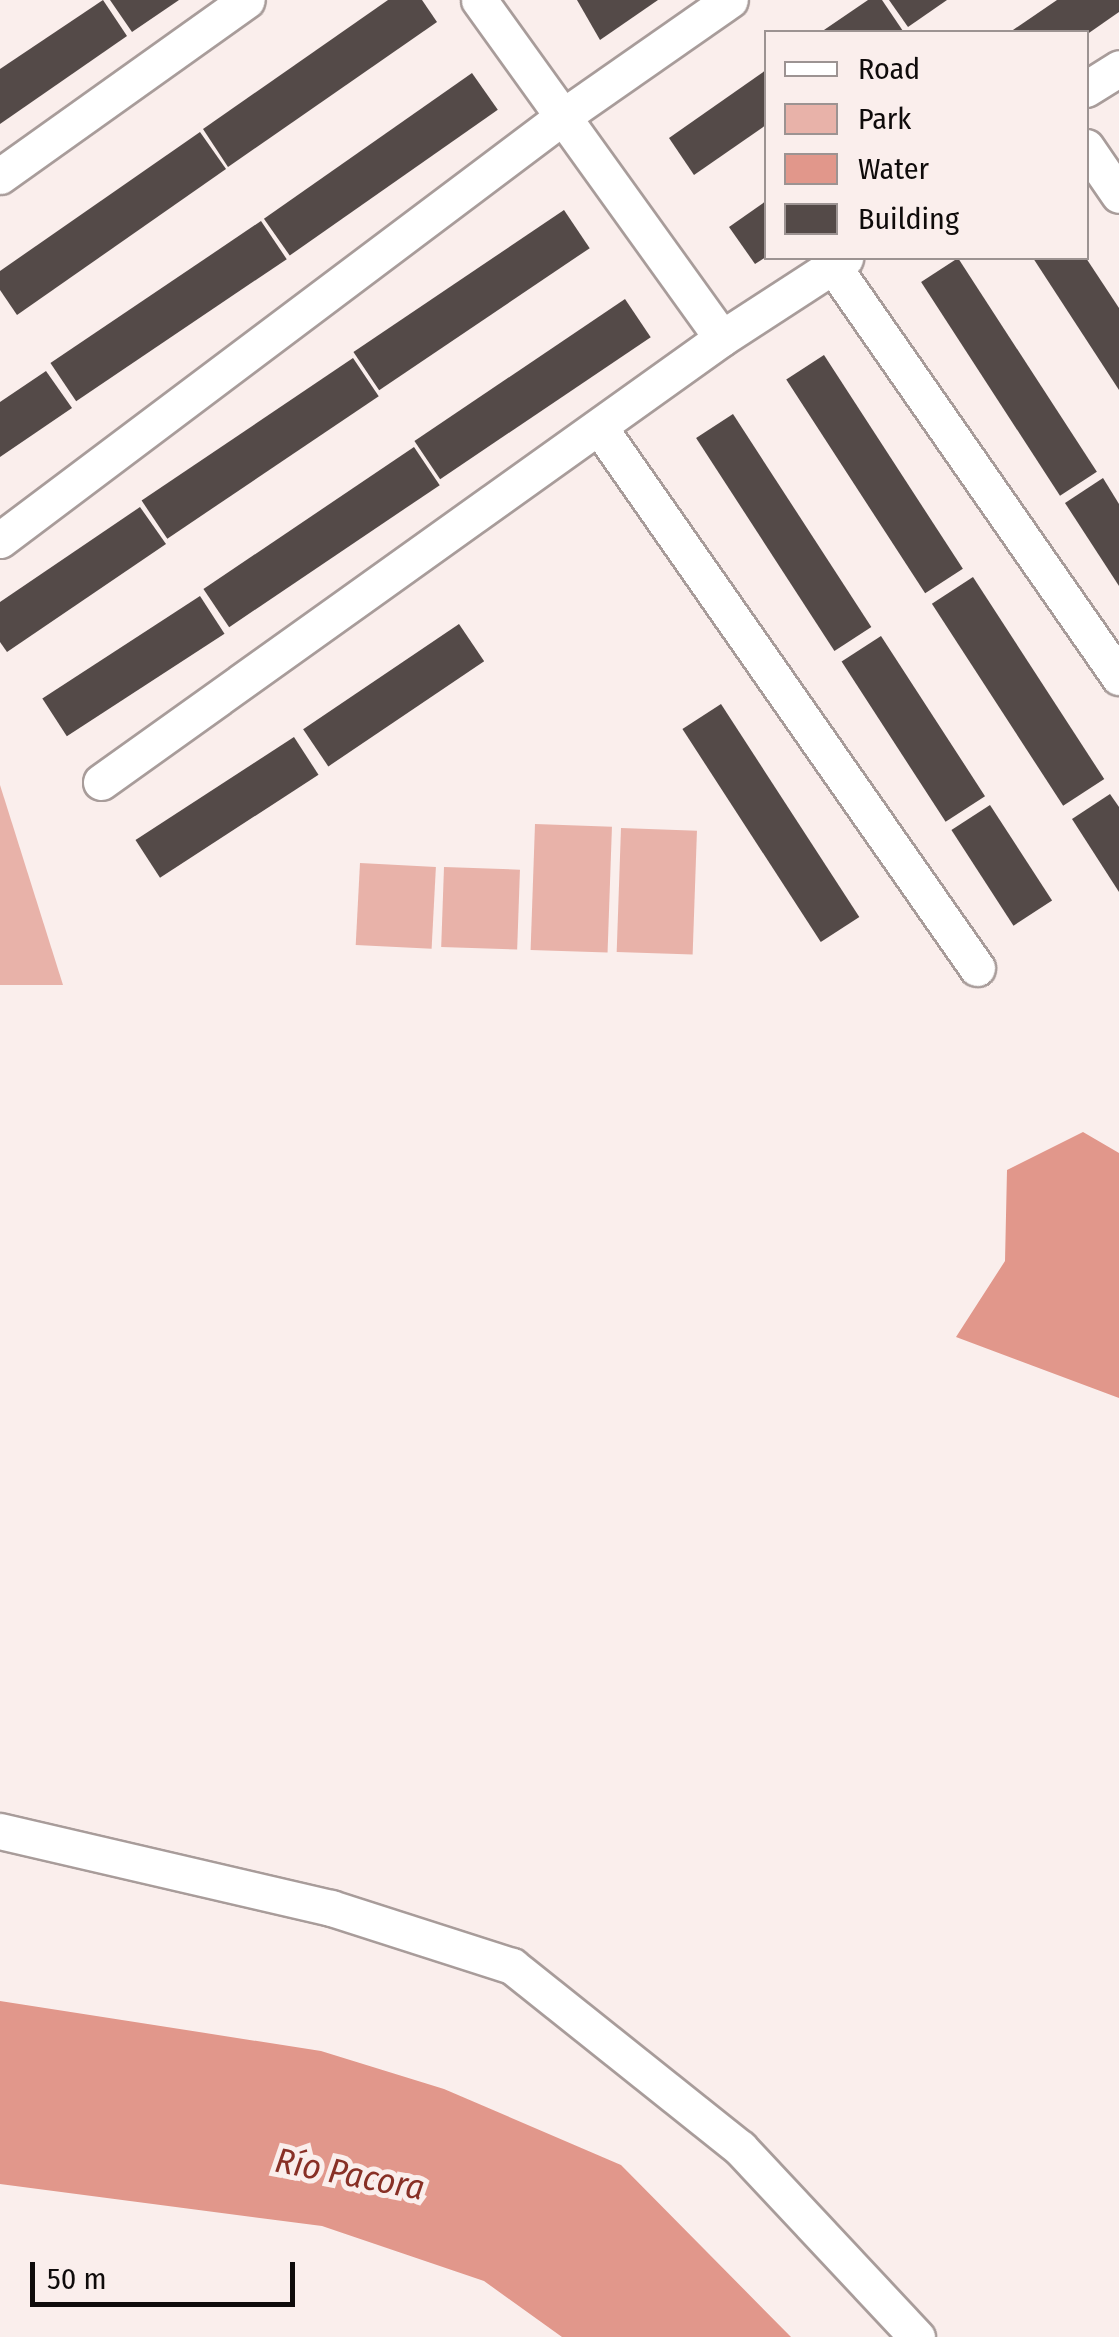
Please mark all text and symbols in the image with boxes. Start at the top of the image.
legend [764,30,1089,260]
text: Road [858,51,920,87]
text: Park [858,101,911,137]
text: Water [858,151,929,187]
text: Building [858,201,959,237]
water label: Río Pacora [272,2139,428,2209]
scale bar [35,2242,300,2304]
text: 50 m [47,2261,107,2297]

